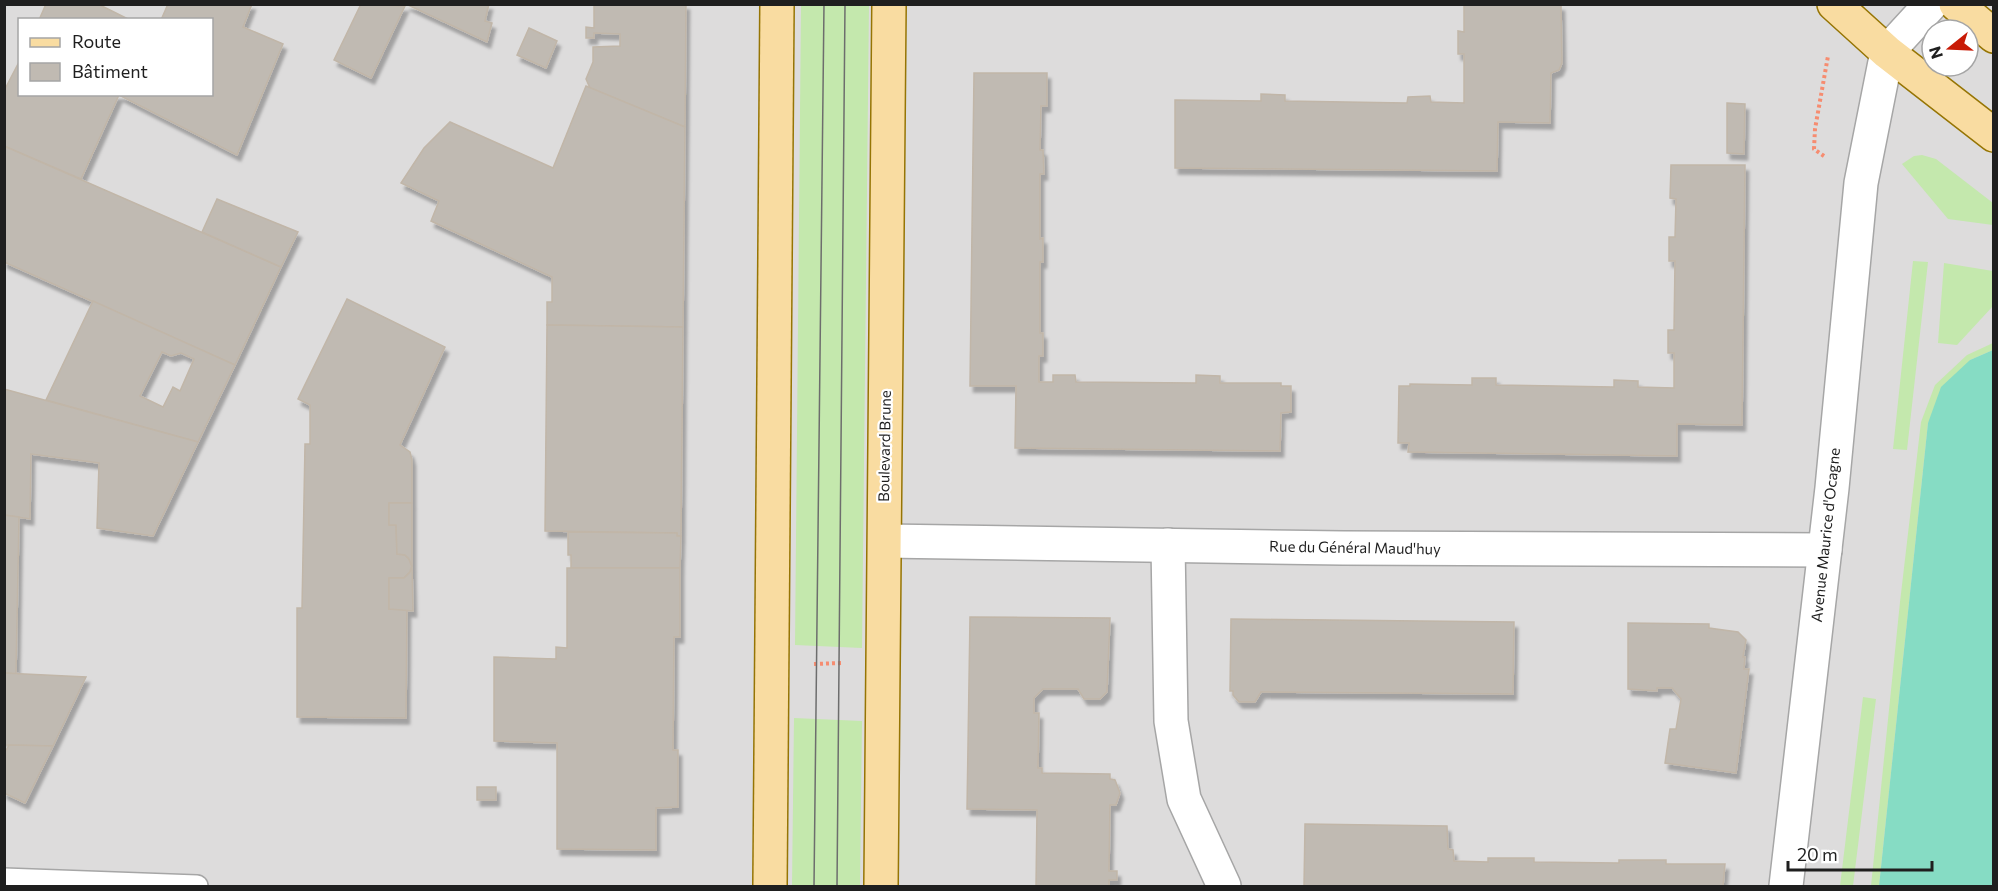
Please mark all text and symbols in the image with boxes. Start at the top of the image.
legend [18,18,213,96]
north arrow [1920,18,1980,78]
text: Route [72,30,121,52]
text: N [1924,44,1946,61]
text: Bâtiment [72,60,148,82]
street label: Boulevard Brune [874,390,894,502]
street label: Avenue Maurice d'Ocagne [1807,447,1843,623]
street label: Rue du Général Maud'huy [1269,537,1441,558]
scale bar [1788,834,1932,872]
text: 20 m [1797,843,1838,865]

